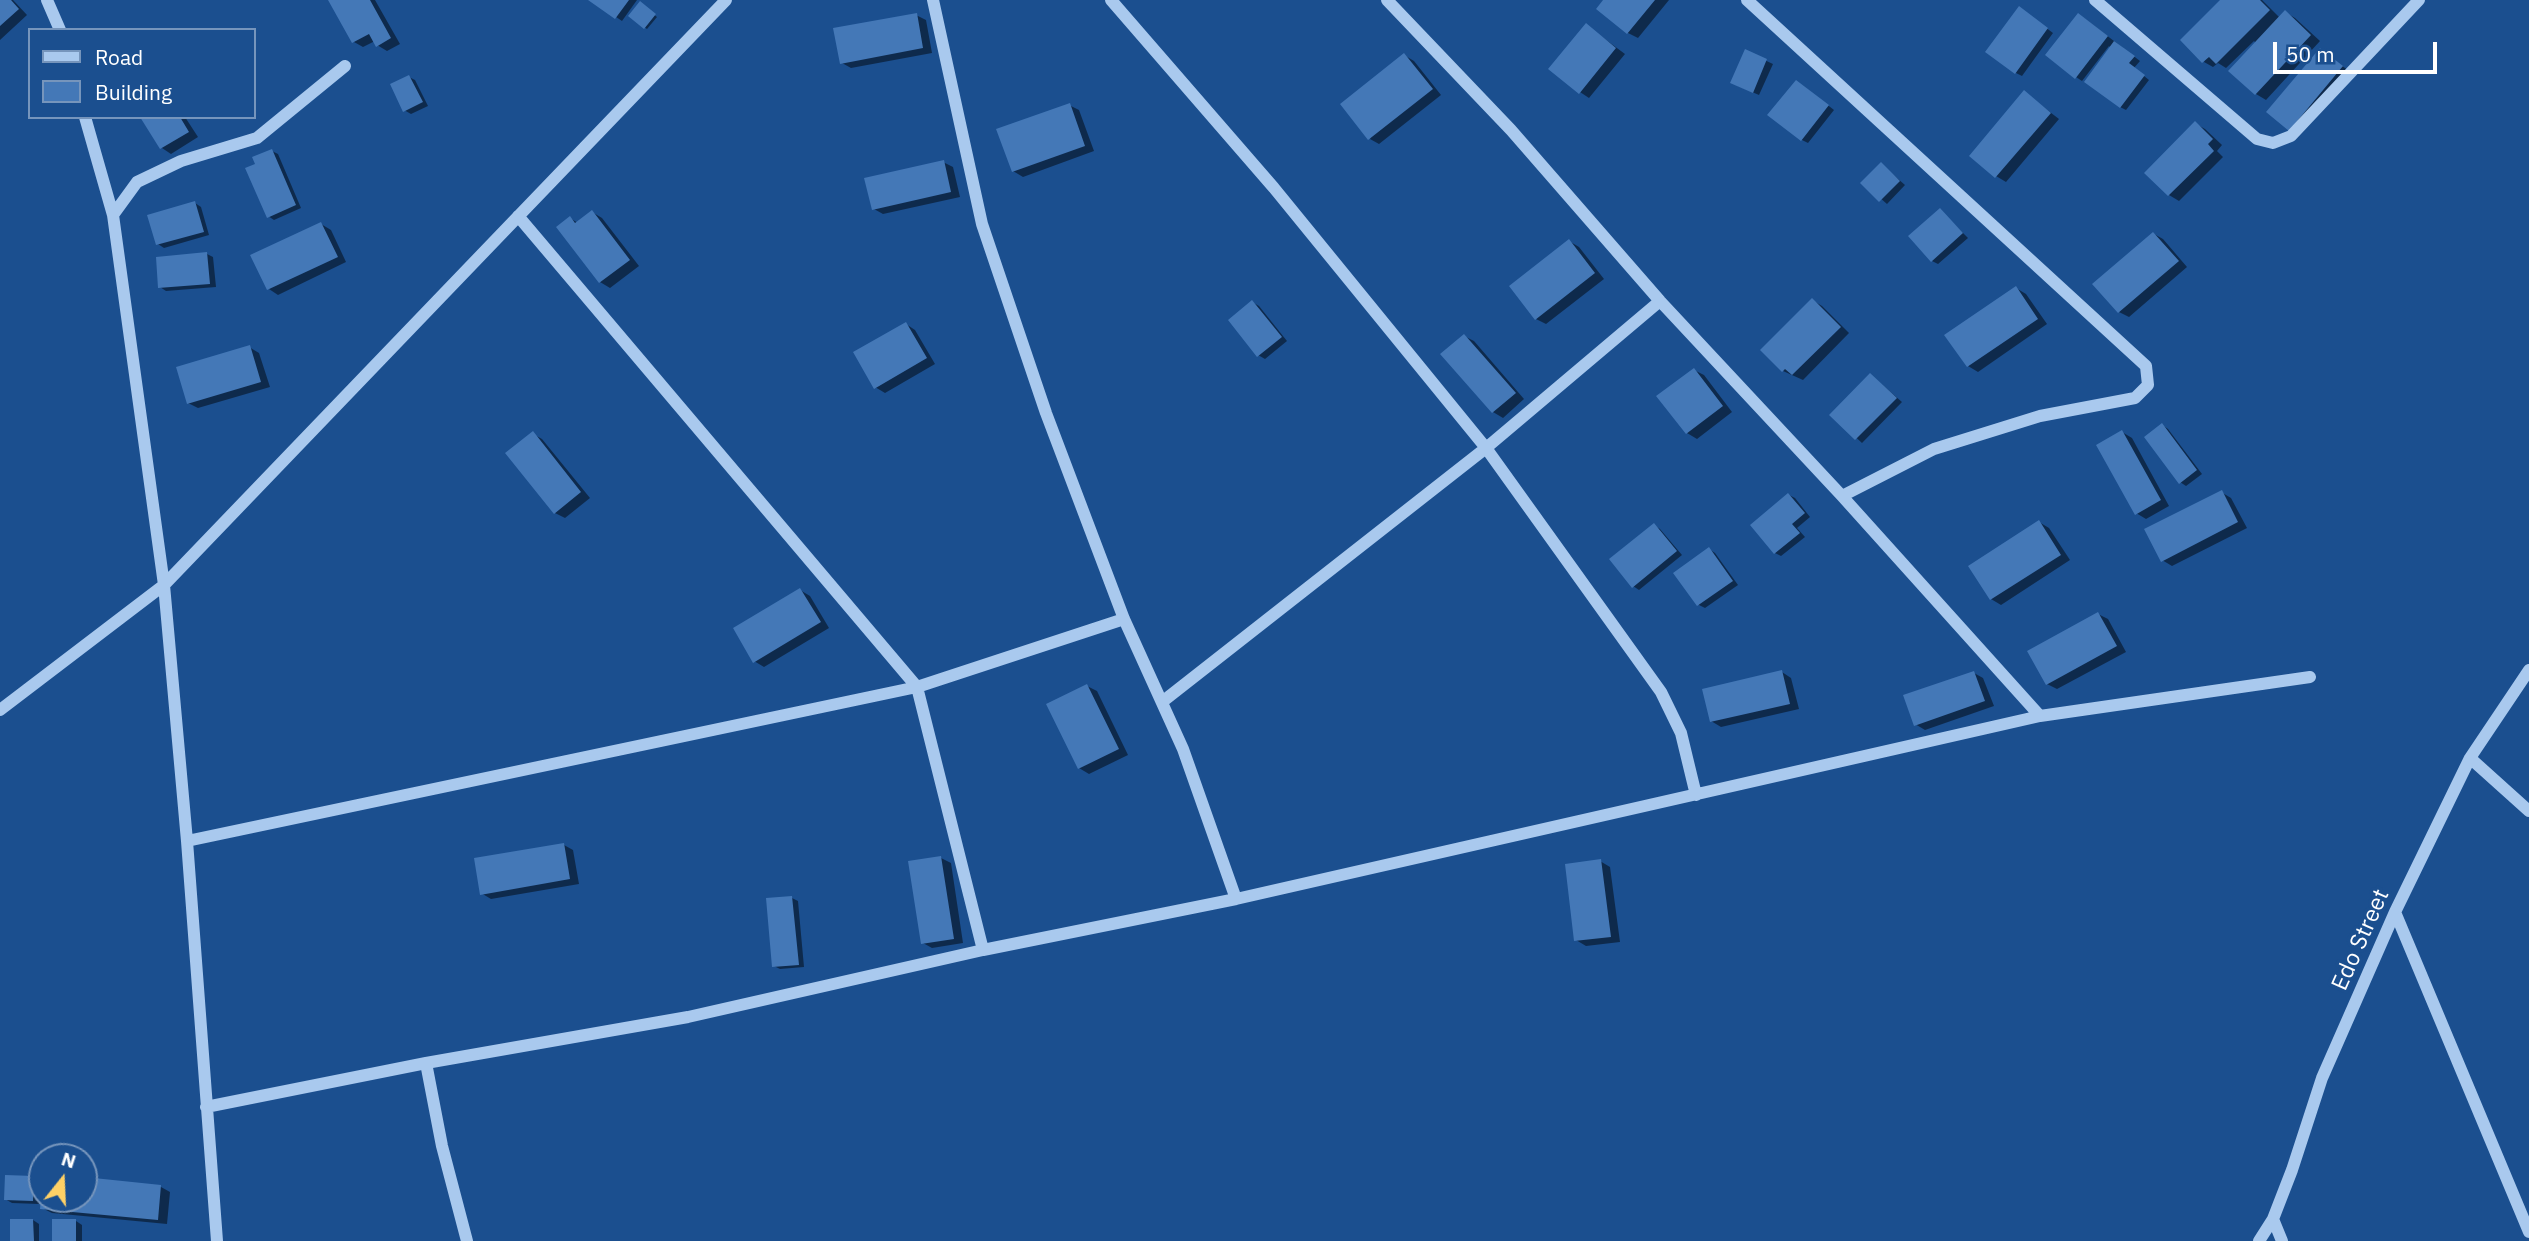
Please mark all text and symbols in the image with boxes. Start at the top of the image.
legend [28,28,256,119]
scale bar [2277,28,2442,72]
text: 50 m [2286,40,2335,68]
text: Road [95,43,143,71]
text: Building [95,78,172,106]
street label: Edo Street [2326,885,2396,995]
north arrow [28,1143,98,1213]
text: N [59,1146,79,1173]

